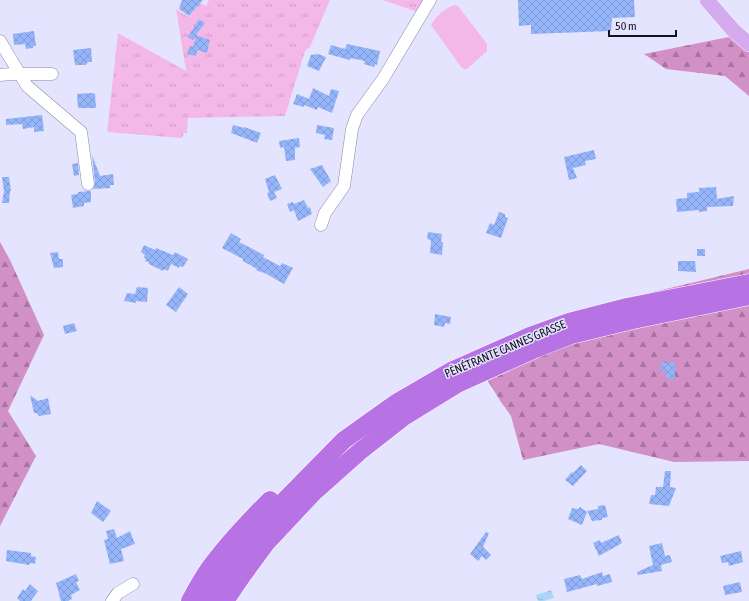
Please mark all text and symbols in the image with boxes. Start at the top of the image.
scale bar [609,12,676,38]
text: 50 m [615,19,637,33]
street label: PÉNÉTRANTE CANNES GRASSE [442,317,568,381]

